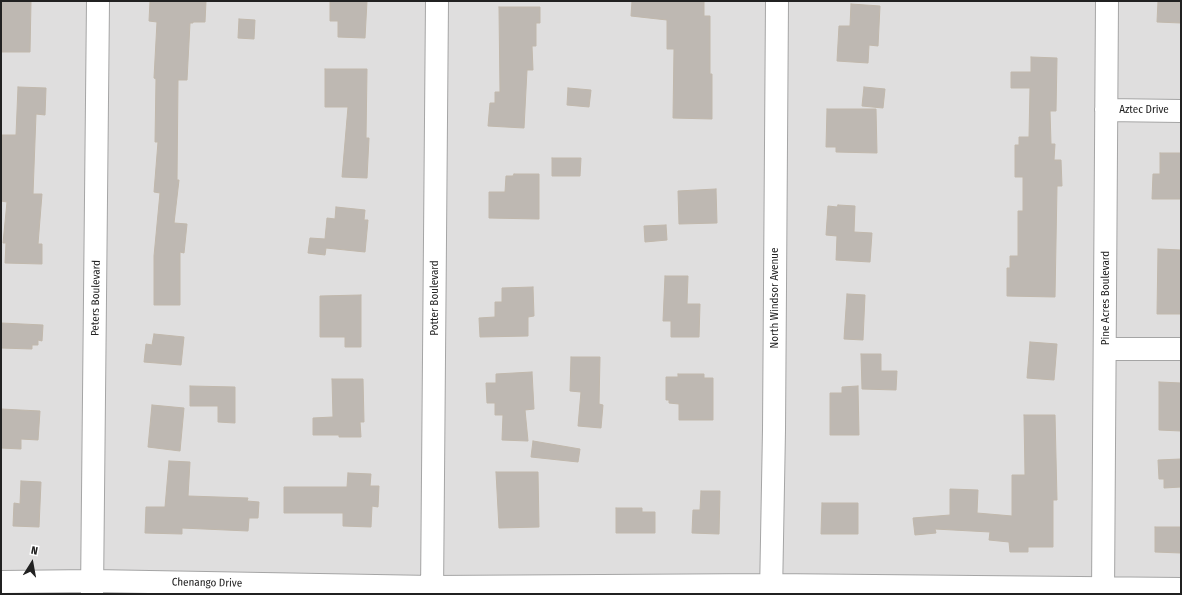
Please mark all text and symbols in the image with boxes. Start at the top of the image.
street label: Aztec Drive [1119,103,1169,117]
street label: North Windsor Avenue [768,248,782,348]
street label: Pine Acres Boulevard [1099,251,1113,345]
street label: Peters Boulevard [89,260,103,336]
street label: Potter Boulevard [428,260,442,336]
north arrow [12,543,52,583]
text: N [30,544,39,558]
street label: Chenango Drive [172,576,242,590]

